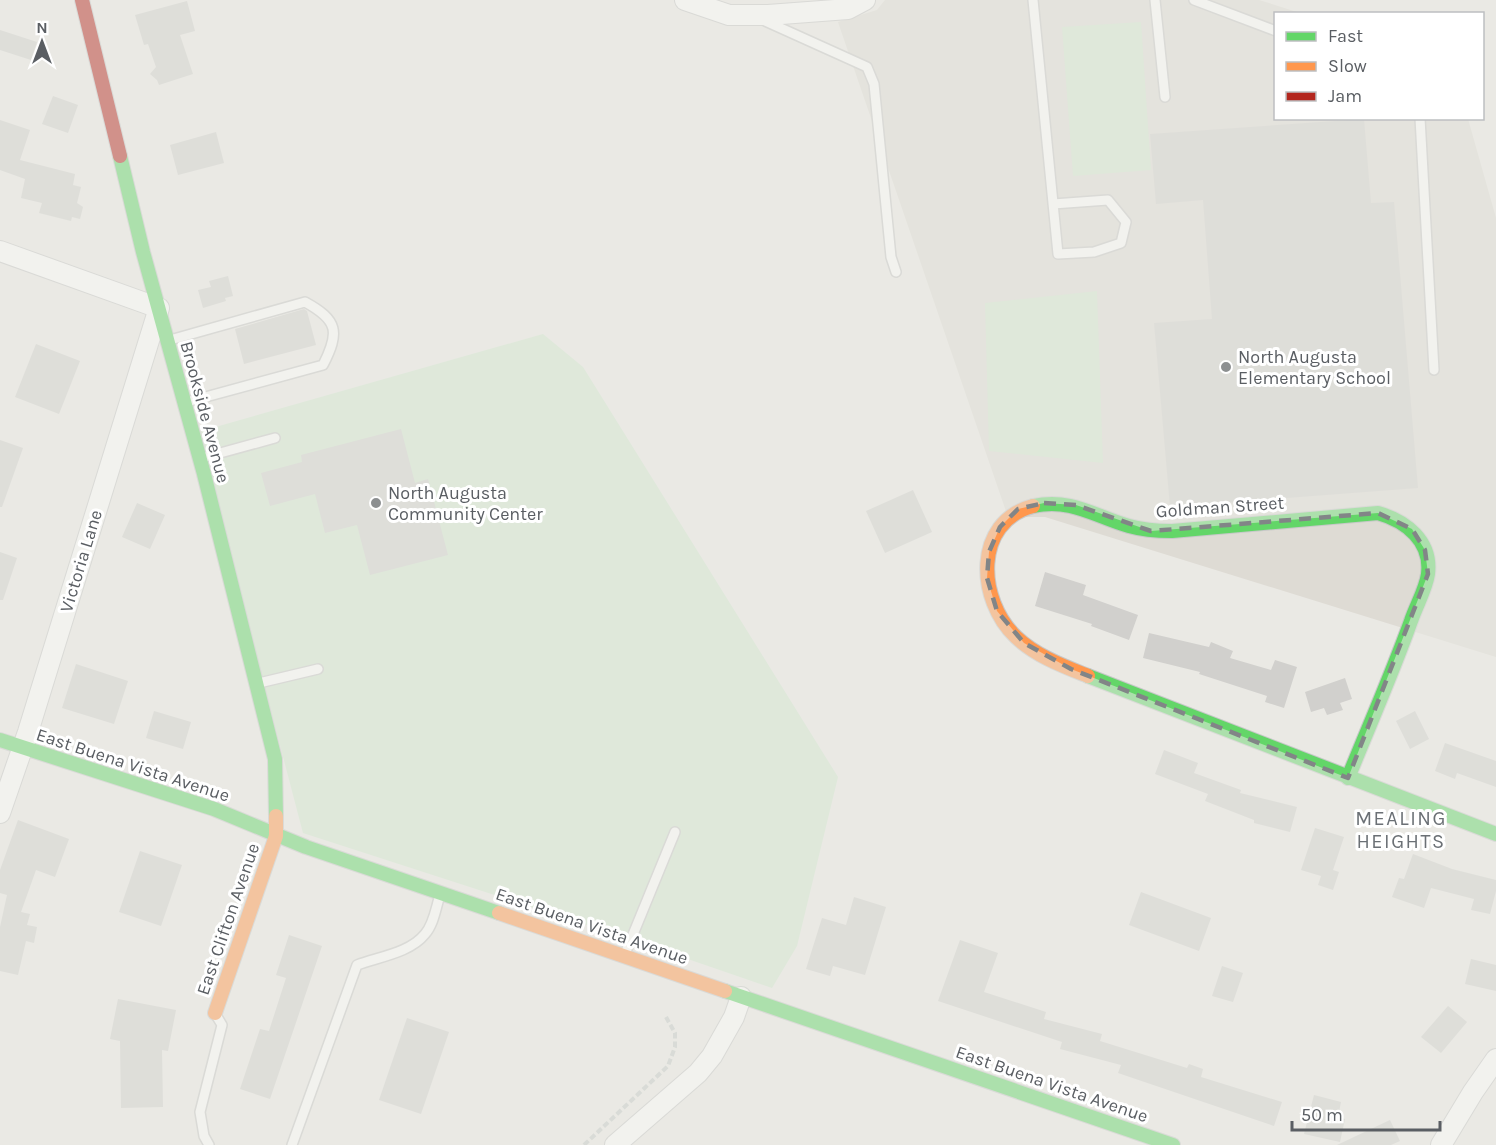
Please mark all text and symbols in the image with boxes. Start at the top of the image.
north arrow [12,12,72,72]
legend [1274,12,1484,120]
text: N [36,18,48,37]
text: Fast [1328,25,1363,47]
text: Slow [1328,55,1367,77]
text: Jam [1328,85,1362,107]
street label: Brookside Avenue [176,339,234,485]
place label: North Augusta Elementary School [1238,346,1391,389]
marker: North Augusta Elementary School [1219,360,1233,374]
place label: North Augusta Community Center [388,482,543,525]
street label: Goldman Street [1155,492,1285,522]
marker: North Augusta Community Center [369,496,383,510]
street label: Victoria Lane [55,507,107,615]
street label: East Buena Vista Avenue [34,723,232,807]
district label: MEALING HEIGHTS [1355,807,1447,853]
street label: East Clifton Avenue [192,840,264,998]
street label: East Buena Vista Avenue [493,883,691,969]
street label: East Buena Vista Avenue [953,1041,1151,1127]
scale bar [1292,1094,1440,1132]
text: 50 m [1301,1104,1343,1126]

